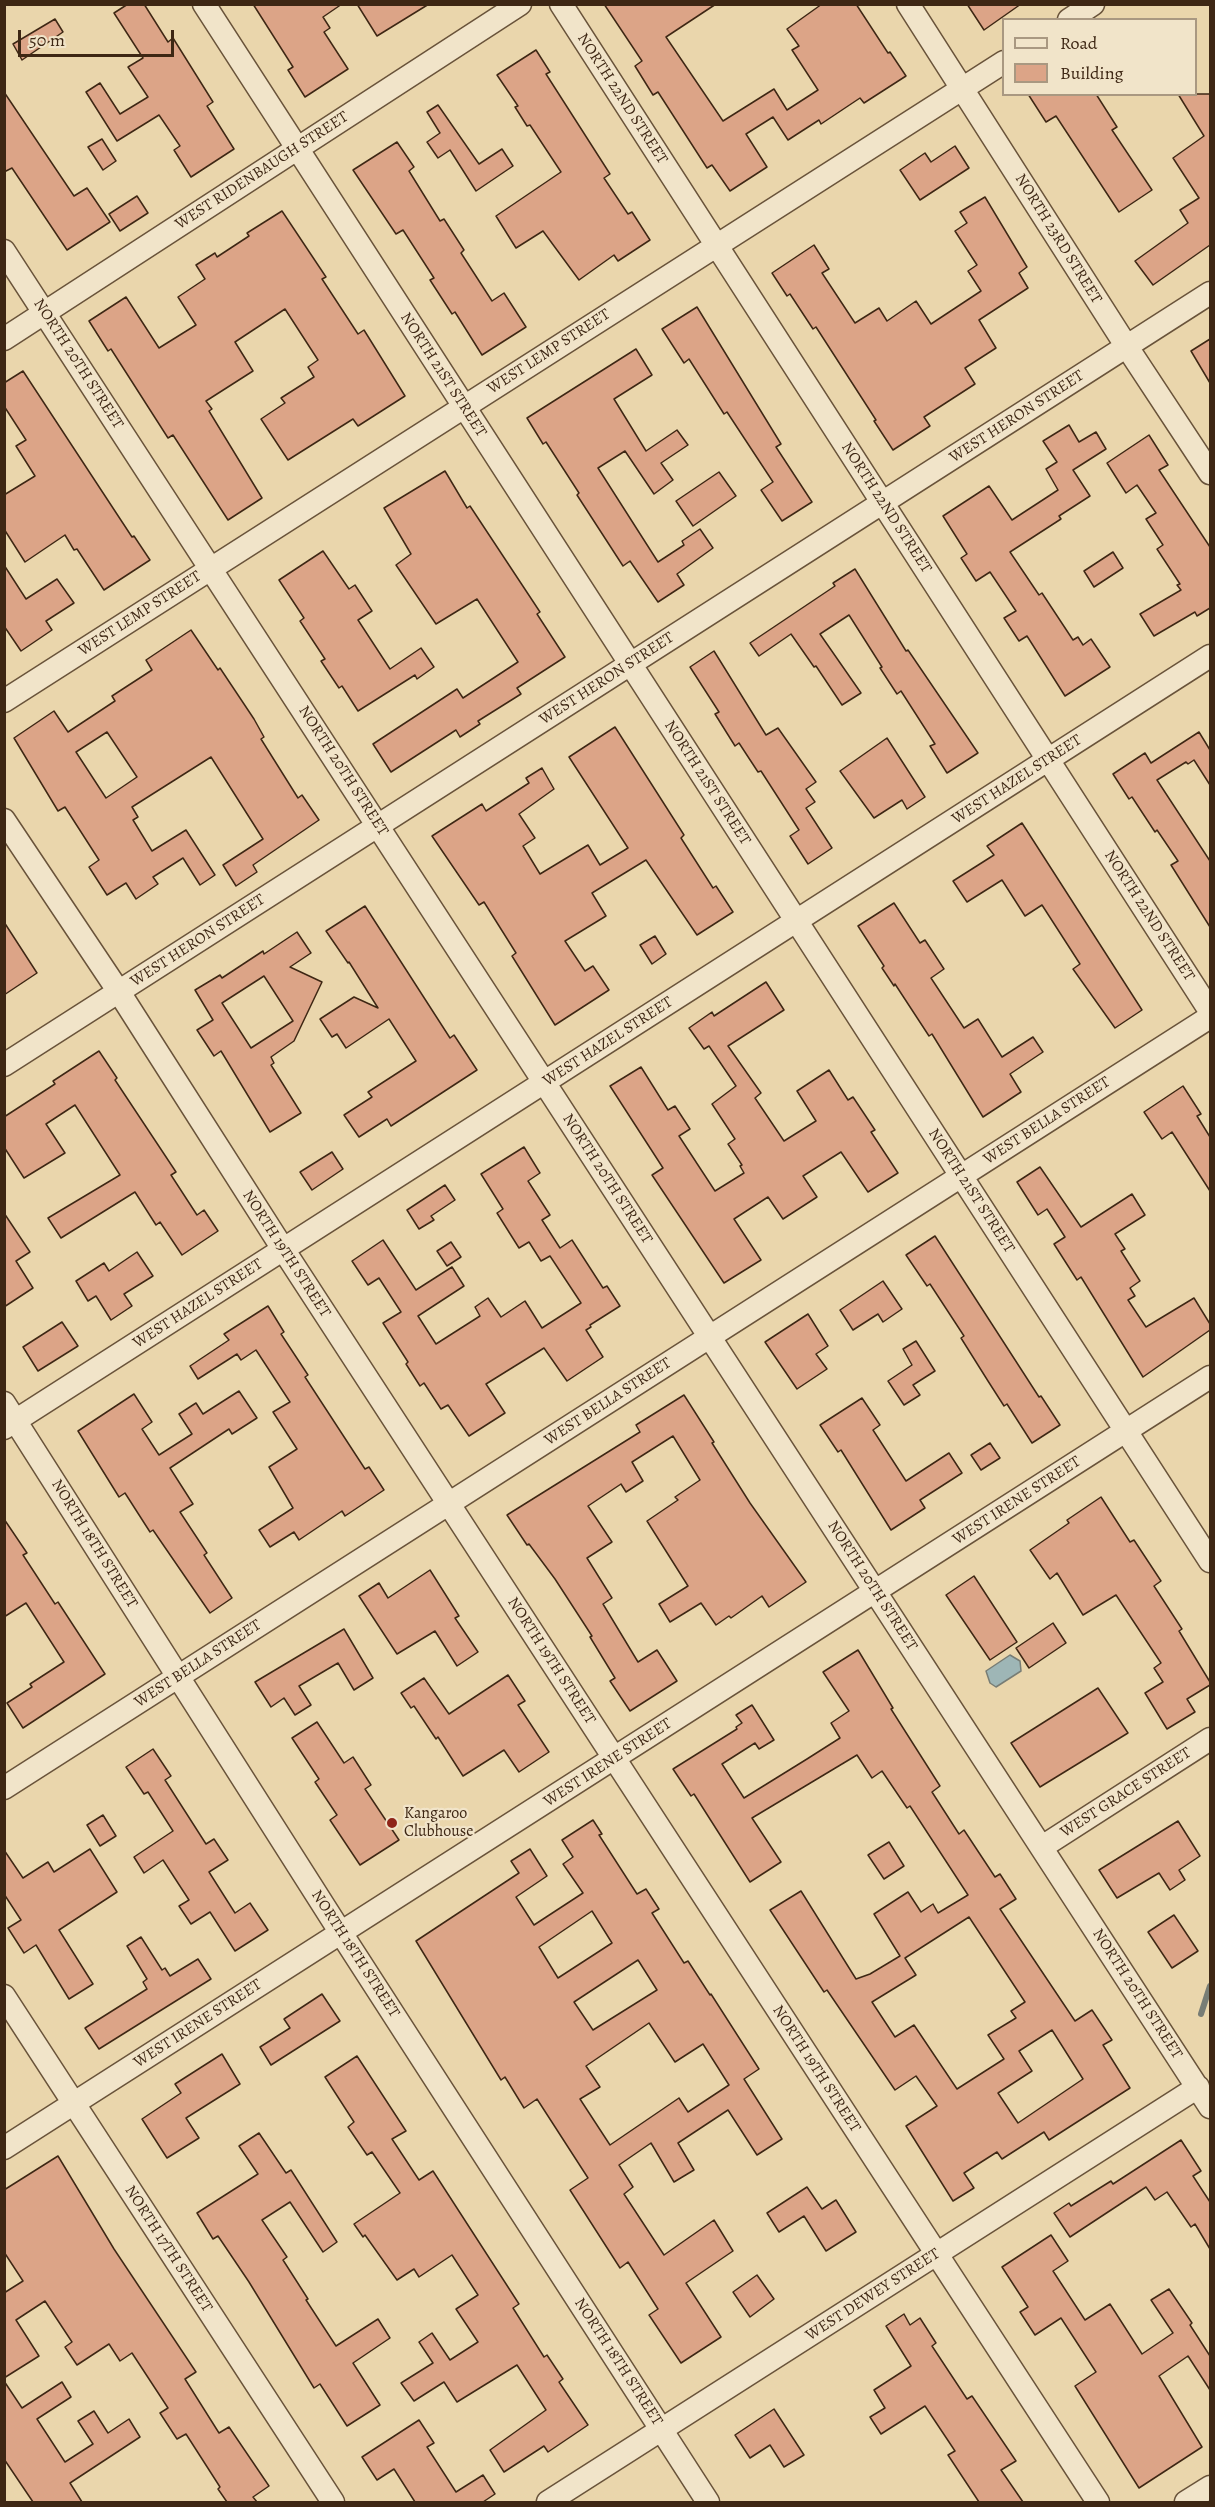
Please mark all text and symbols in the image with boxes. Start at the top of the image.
scale bar [21,18,177,56]
legend [1002,18,1197,96]
text: 50 m [29,28,65,52]
street label: NORTH 22ND STREET [573,30,671,168]
text: Road [1060,31,1097,55]
text: Building [1060,61,1124,85]
street label: WEST RIDENBAUGH STREET [172,108,352,234]
street label: NORTH 23RD STREET [1010,171,1106,307]
street label: NORTH 20TH STREET [29,295,127,433]
street label: WEST LEMP STREET [484,305,614,399]
street label: NORTH 21ST STREET [396,309,490,441]
street label: WEST HERON STREET [946,366,1088,468]
street label: NORTH 22ND STREET [837,439,935,577]
street label: WEST LEMP STREET [75,567,205,661]
street label: WEST HERON STREET [536,628,678,730]
street label: NORTH 20TH STREET [294,702,392,840]
street label: NORTH 21ST STREET [660,717,754,849]
street label: WEST HAZEL STREET [949,731,1085,829]
street label: NORTH 22ND STREET [1100,847,1198,985]
street label: WEST HERON STREET [127,890,269,992]
street label: WEST HAZEL STREET [540,993,676,1091]
street label: WEST BELLA STREET [980,1073,1114,1169]
street label: NORTH 20TH STREET [558,1110,656,1248]
street label: NORTH 21ST STREET [924,1125,1018,1257]
street label: NORTH 19TH STREET [238,1187,334,1321]
street label: WEST HAZEL STREET [130,1255,266,1353]
street label: WEST BELLA STREET [541,1354,675,1450]
street label: WEST IRENE STREET [949,1453,1085,1549]
street label: NORTH 18TH STREET [47,1476,141,1612]
street label: NORTH 20TH STREET [823,1517,921,1655]
street label: NORTH 19TH STREET [503,1594,599,1728]
street label: WEST BELLA STREET [131,1616,265,1712]
street label: WEST IRENE STREET [540,1715,676,1811]
street label: WEST GRACE STREET [1057,1744,1195,1842]
place label: Kangaroo Clubhouse [404,1804,473,1842]
marker: Kangaroo Clubhouse [385,1816,399,1830]
street label: NORTH 18TH STREET [307,1887,403,2021]
street label: NORTH 20TH STREET [1088,1925,1186,2063]
street label: WEST IRENE STREET [130,1976,266,2072]
street label: NORTH 19TH STREET [768,2002,864,2136]
street label: NORTH 17TH STREET [120,2182,216,2316]
street label: WEST DEWEY STREET [802,2245,944,2345]
street label: NORTH 18TH STREET [570,2295,666,2429]

